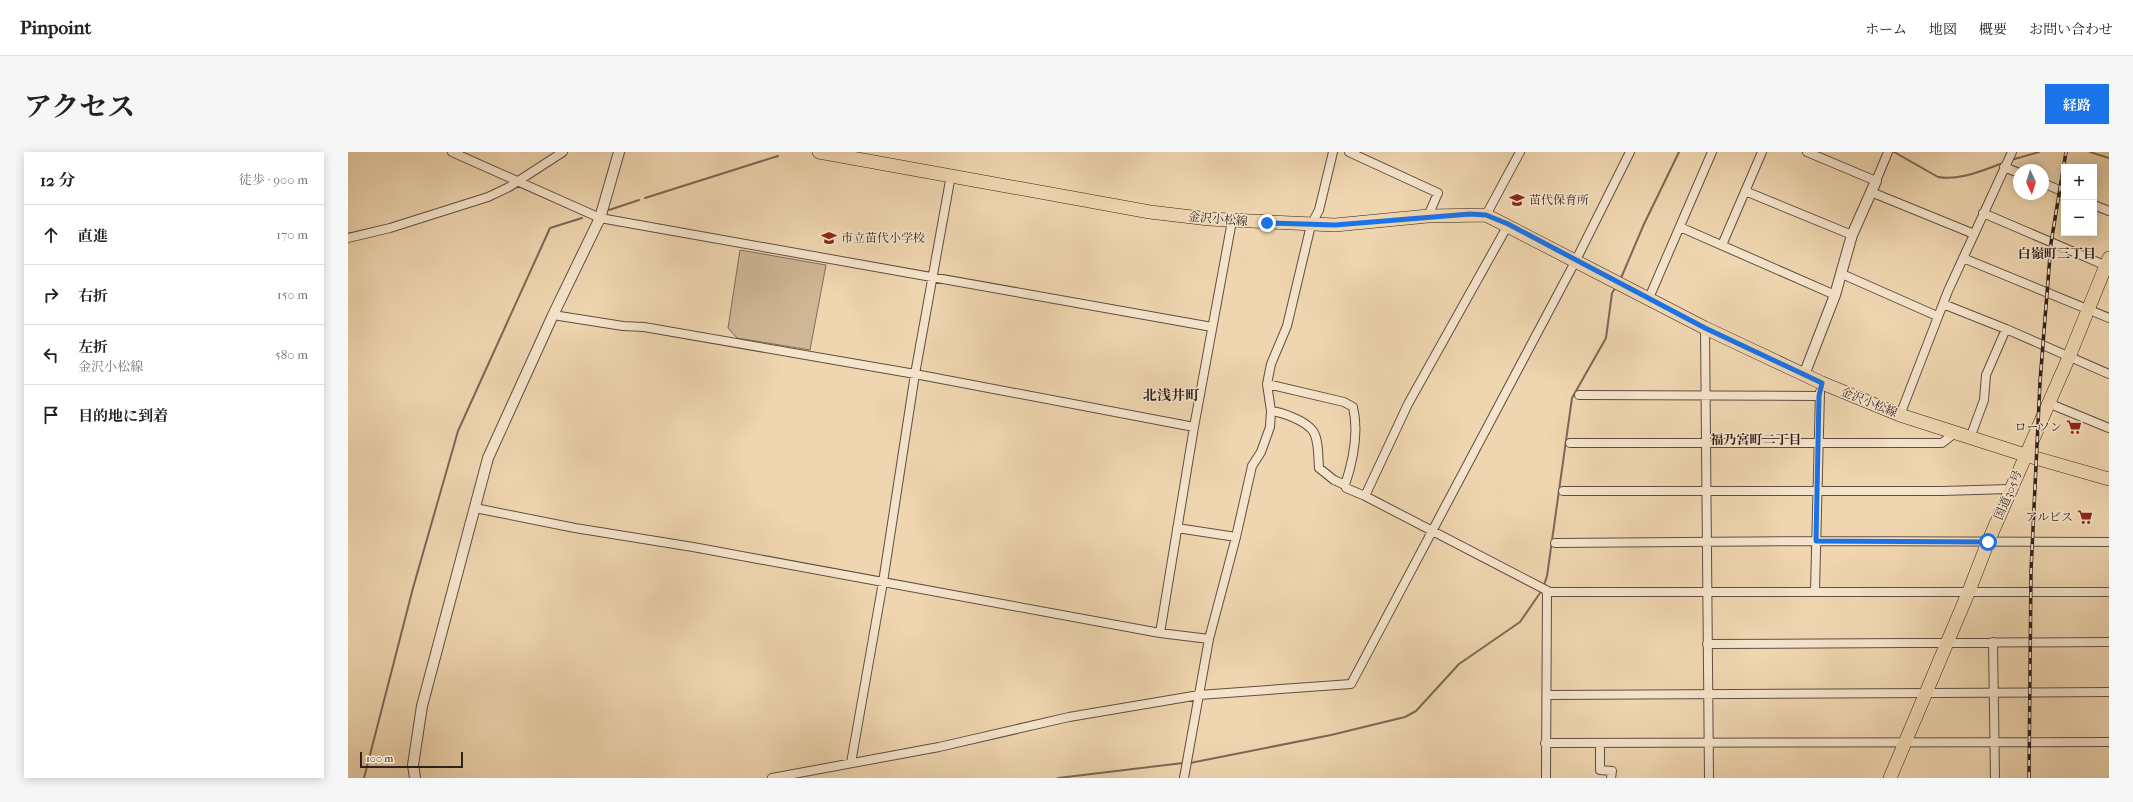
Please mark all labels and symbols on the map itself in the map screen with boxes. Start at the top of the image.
north arrow [2013,164,2049,200]
school or university icon: 苗代保育所 [1508,191,1526,209]
place label: 苗代保育所 [1529,193,1589,207]
street label: 金沢小松線 [1187,209,1249,229]
route end [1258,214,1276,232]
school or university icon: 市立苗代小学校 [820,229,838,247]
place label: 市立苗代小学校 [841,231,925,245]
district label: 白嶺町三丁目 [2018,246,2096,261]
street label: 金沢小松線 [1839,384,1899,420]
district label: 北浅井町 [1143,387,1200,404]
supermarket icon: ローソン [2065,418,2083,436]
place label: ローソン [2014,420,2062,434]
district label: 福乃宮町二丁目 [1710,432,1802,447]
street label: 国道305号 [1991,468,2025,522]
supermarket icon: アルビス [2076,508,2094,526]
place label: アルビス [2025,510,2073,524]
route start [1979,533,1997,551]
scale bar [360,750,463,769]

